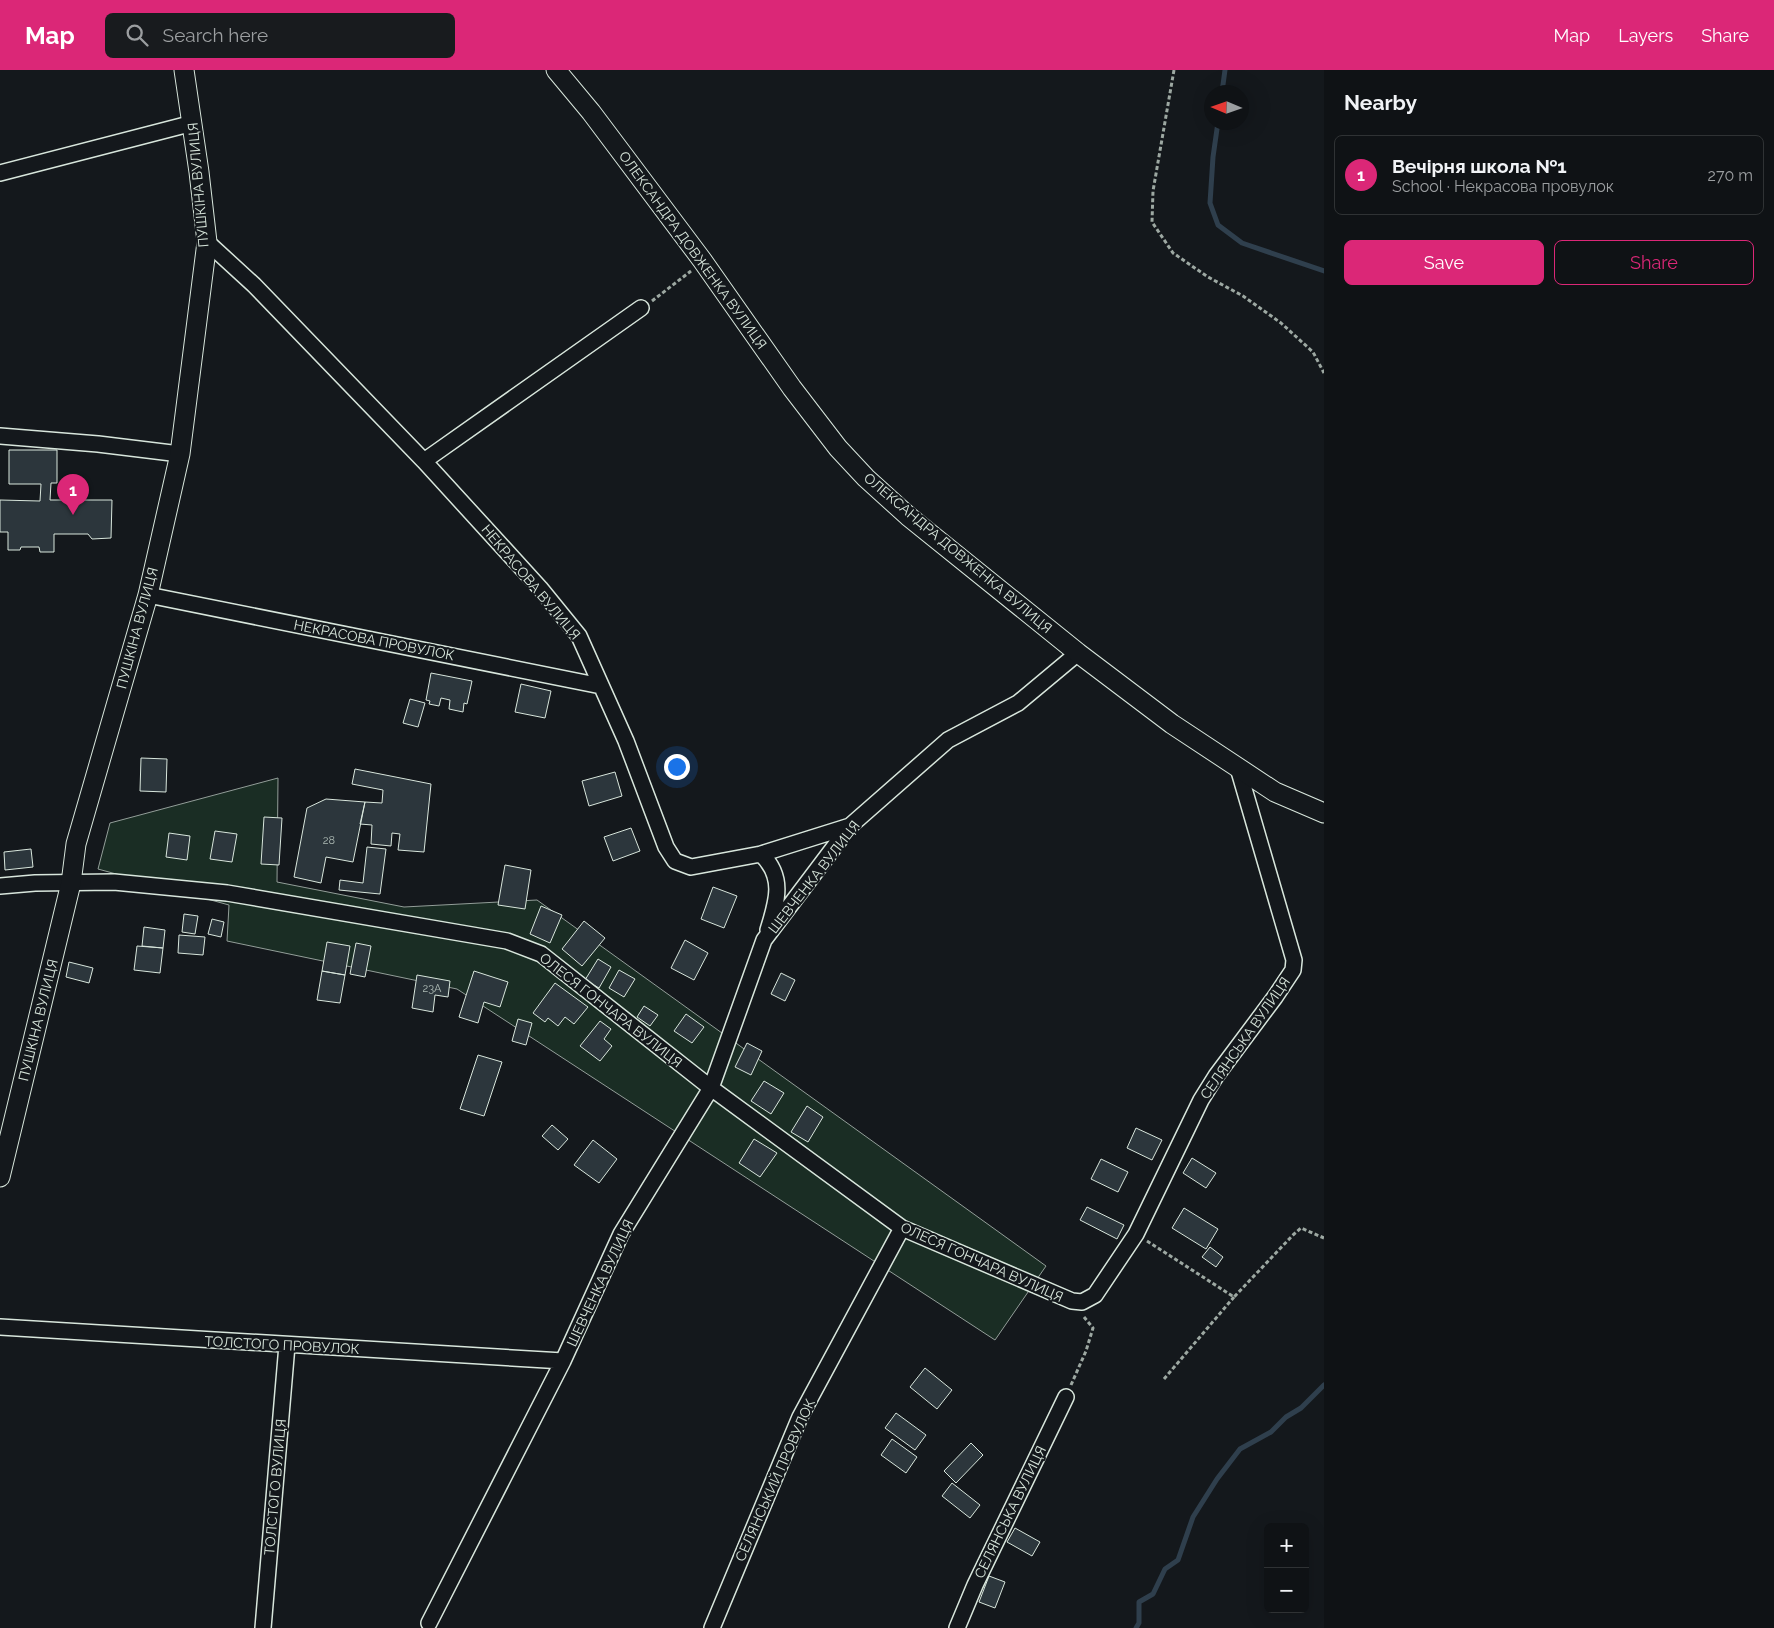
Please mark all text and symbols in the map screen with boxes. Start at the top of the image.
search box [105,13,455,58]
text: Map [25,21,75,50]
icon: search [123,21,151,49]
text: Search here [163,24,268,46]
text: Map [1554,25,1590,46]
text: Layers [1618,25,1673,46]
text: Share [1701,25,1749,46]
north arrow [1204,85,1249,130]
text: Nearby [1344,90,1417,115]
street label: ПУШКІНА ВУЛИЦЯ [185,122,211,248]
street label: ОЛЕКСАНДРА ДОВЖЕНКА ВУЛИЦЯ [616,148,770,352]
text: Вечірня школа №1 [1392,155,1567,177]
text: 1 [1357,166,1365,185]
text: 270 m [1708,166,1753,185]
text: School · Некрасова провулок [1392,177,1614,196]
button: Save [1344,240,1544,285]
button: Share [1554,240,1754,285]
street label: ОЛЕКСАНДРА ДОВЖЕНКА ВУЛИЦЯ [861,470,1055,636]
pin: 1 [57,474,89,515]
street label: НЕКРАСОВА ВУЛИЦЯ [478,521,584,643]
street label: ПУШКІНА ВУЛИЦЯ [113,565,161,691]
street label: НЕКРАСОВА ПРОВУЛОК [292,617,456,663]
your location [664,754,690,780]
street label: ШЕВЧЕНКА ВУЛИЦЯ [765,818,863,936]
house number: 28 [323,834,335,847]
street label: ОЛЕСЯ ГОНЧАРА ВУЛИЦЯ [537,949,685,1071]
street label: ПУШКІНА ВУЛИЦЯ [15,957,61,1083]
street label: СЕЛЯНСЬКА ВУЛИЦЯ [1197,974,1293,1102]
house number: 23А [422,982,442,995]
street label: ШЕВЧЕНКА ВУЛИЦЯ [563,1217,637,1349]
street label: ОЛЕСЯ ГОНЧАРА ВУЛИЦЯ [898,1219,1066,1305]
street label: ТОЛСТОГО ПРОВУЛОК [204,1333,360,1357]
street label: СЕЛЯНСЬКИЙ ПРОВУЛОК [731,1396,818,1564]
street label: ТОЛСТОГО ВУЛИЦЯ [261,1418,289,1556]
street label: СЕЛЯНСЬКА ВУЛИЦЯ [971,1443,1049,1581]
map controls [1264,1523,1309,1613]
button: + [1264,1523,1309,1568]
button: − [1264,1568,1309,1613]

